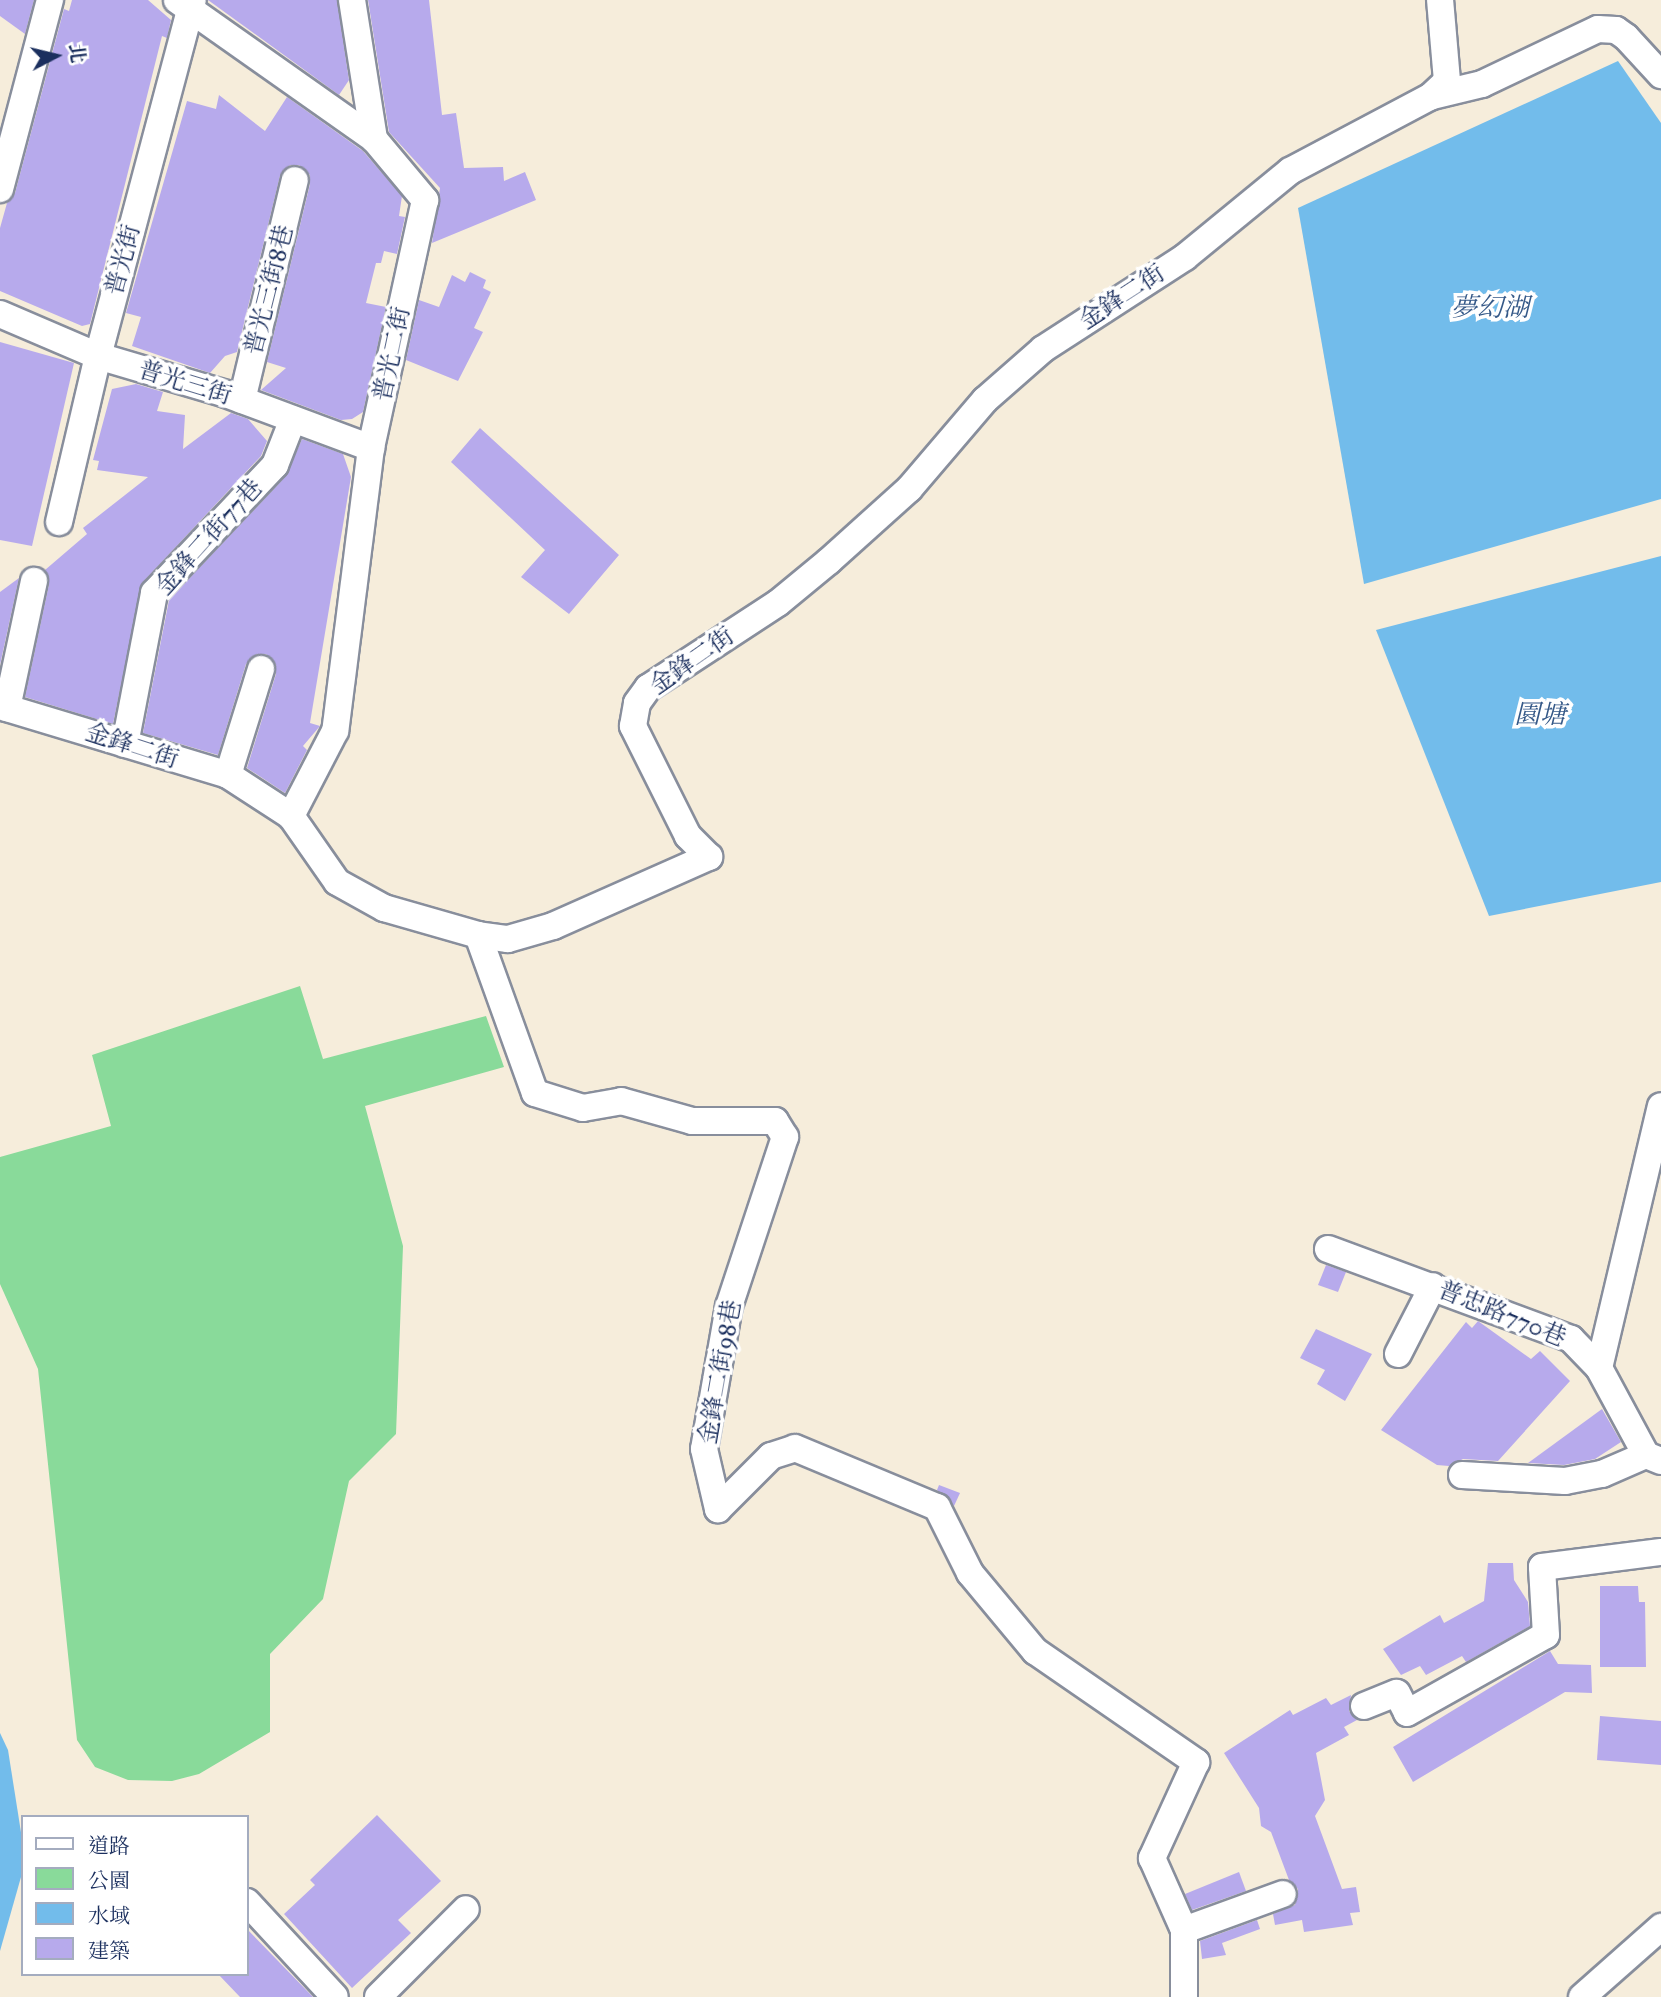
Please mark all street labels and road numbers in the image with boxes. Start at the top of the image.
street label: 普光街 [100,221,146,299]
street label: 普光三街8巷 [239,222,299,358]
street label: 金鋒二街 [1074,259,1170,335]
street label: 普光二街 [368,304,416,404]
street label: 普光三街 [135,355,235,411]
street label: 金鋒二街77巷 [150,473,268,601]
street label: 金鋒二街 [644,622,740,700]
street label: 金鋒二街 [82,717,182,775]
street label: 普忠路770巷 [1434,1275,1570,1353]
street label: 金鋒二街98巷 [693,1298,747,1446]

